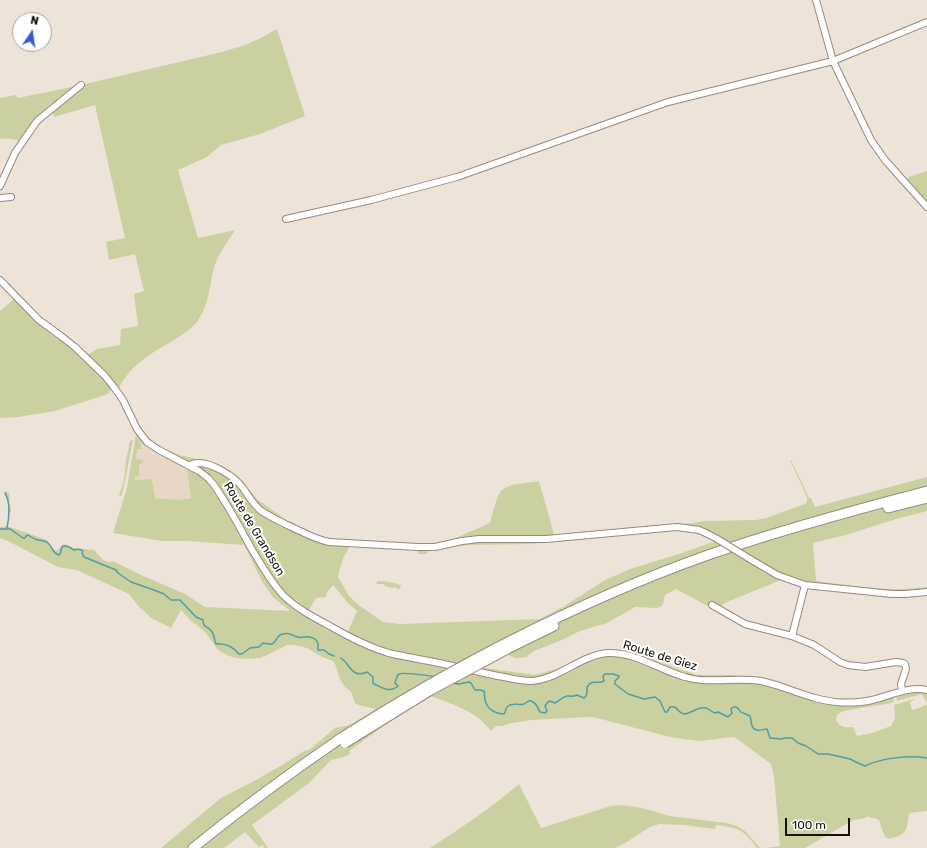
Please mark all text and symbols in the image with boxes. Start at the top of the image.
north arrow [12,12,52,52]
text: N [29,14,40,28]
street label: Route de Grandson [220,479,288,579]
street label: Route de Giez [621,638,699,674]
scale bar [787,810,852,836]
text: 100 m [792,818,826,832]

